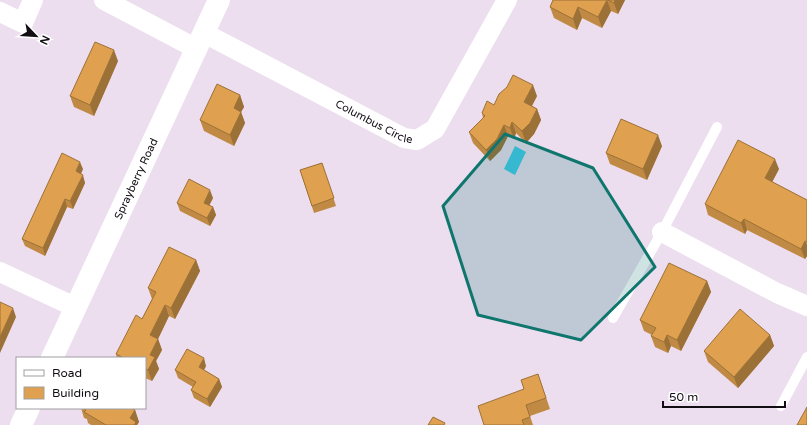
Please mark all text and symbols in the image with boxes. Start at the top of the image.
north arrow [16,16,56,56]
text: N [37,33,52,47]
street label: Columbus Circle [333,97,413,146]
street label: Sprayberry Road [111,136,160,221]
legend [16,357,146,409]
text: Road [52,366,82,380]
scale bar [663,383,785,409]
text: Building [52,386,99,400]
text: 50 m [669,390,698,404]

